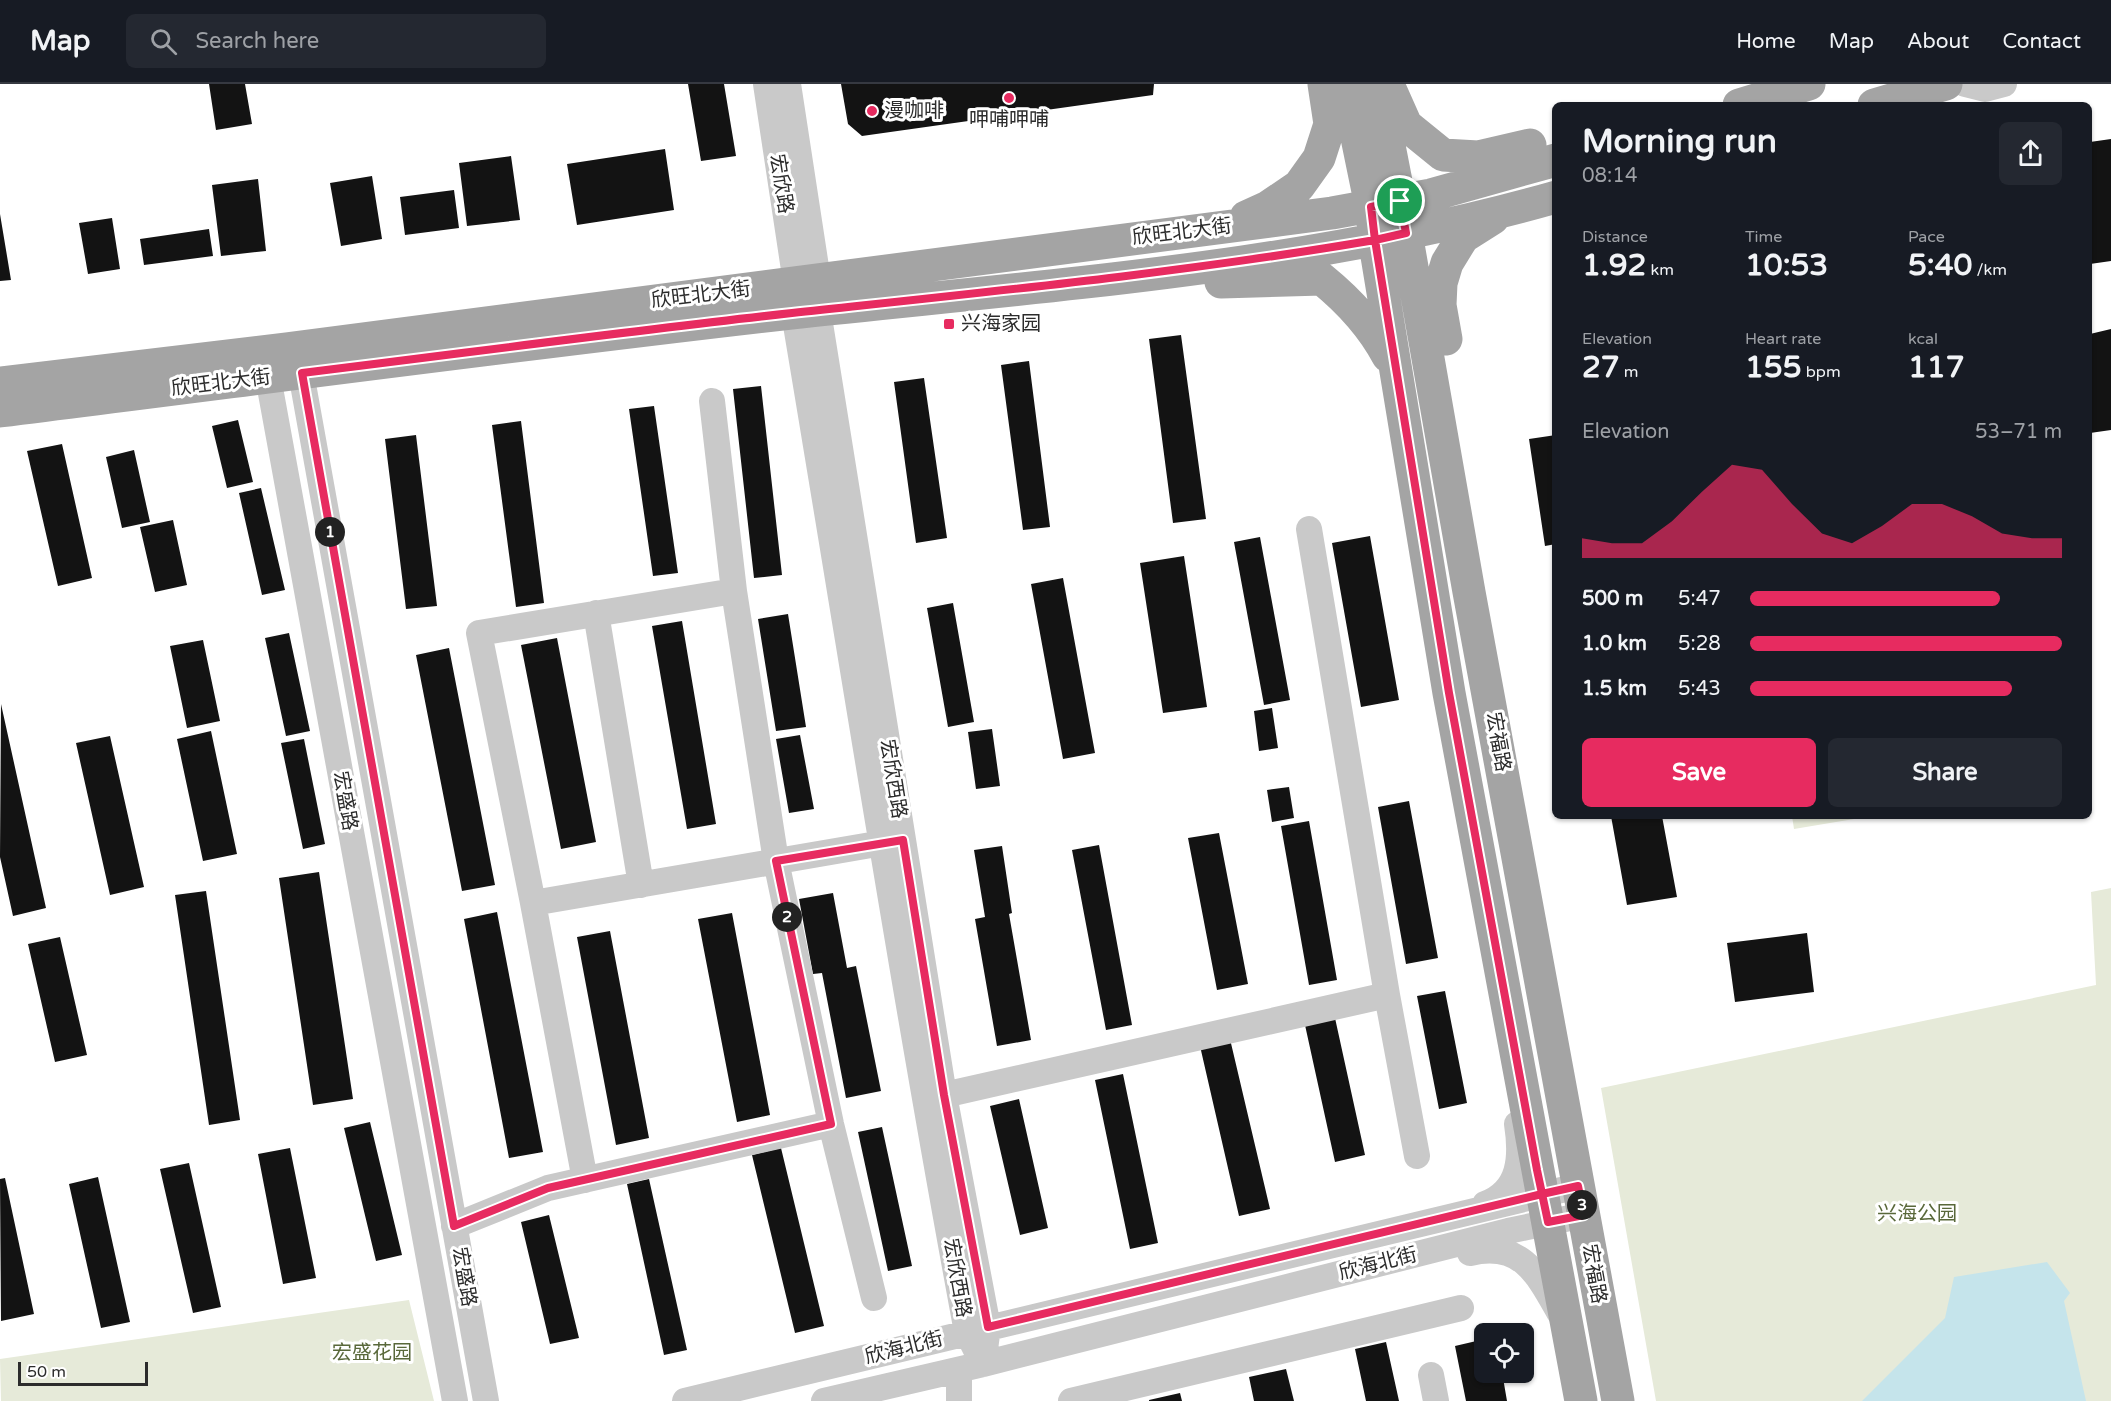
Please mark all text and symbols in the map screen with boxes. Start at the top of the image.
search box [126,14,546,68]
text: Map [30,24,90,58]
icon: search [147,25,180,58]
text: Search here [195,28,319,54]
text: Home [1736,29,1796,54]
text: Map [1829,29,1874,54]
text: About [1907,29,1969,54]
text: Contact [2002,29,2081,54]
marker: 呷哺呷哺 [1002,91,1016,105]
place label: 漫咖啡 [884,99,944,123]
marker: 漫咖啡 [865,104,879,118]
place label: 呷哺呷哺 [969,108,1049,132]
text: Morning run [1582,122,1777,161]
button: share [1999,122,2062,185]
street label: 宏欣路 [764,152,798,216]
text: 08:14 [1582,164,1637,188]
pin [1374,175,1425,226]
icon: arrive [1383,184,1416,217]
street label: 欣旺北大街 [1131,214,1233,250]
text: Distance [1582,227,1648,247]
text: Time [1745,227,1782,247]
text: Pace [1908,227,1945,247]
text: 1.92 [1582,247,1646,284]
text: 10:53 [1745,247,1828,284]
text: 5:40 [1908,247,1972,284]
text: km [1646,260,1674,280]
text: /km [1972,260,2007,280]
street label: 欣旺北大街 [650,277,752,313]
place label: 兴海家园 [961,312,1041,336]
marker: 兴海家园 [942,317,956,331]
text: Elevation [1582,329,1652,349]
text: Heart rate [1745,329,1821,349]
text: kcal [1908,329,1938,349]
text: 27 [1582,349,1620,386]
text: 155 [1745,349,1802,386]
text: 117 [1908,349,1965,386]
text: m [1620,362,1639,382]
text: bpm [1802,362,1841,382]
street label: 欣旺北大街 [170,365,272,401]
text: Elevation [1582,420,1669,444]
text: 53–71 m [1975,420,2062,444]
pin: 1 [315,517,345,547]
text: 1 [325,522,335,542]
text: 500 m [1582,587,1643,611]
text: 5:47 [1678,587,1721,611]
text: 1.0 km [1582,632,1647,656]
text: 5:28 [1678,632,1721,656]
text: 1.5 km [1582,677,1647,701]
text: 5:43 [1678,677,1721,701]
street label: 宏福路 [1481,710,1515,774]
street label: 宏欣西路 [875,738,911,820]
button: Save [1582,738,1816,807]
button: Share [1828,738,2062,807]
street label: 宏盛路 [328,769,362,833]
pin: 2 [772,902,802,932]
text: 2 [782,907,792,927]
pin: 3 [1567,1190,1597,1220]
text: 3 [1577,1195,1587,1215]
park label: 兴海公园 [1877,1202,1957,1226]
street label: 宏欣西路 [938,1237,976,1319]
street label: 宏福路 [1577,1242,1611,1306]
street label: 欣海北街 [1336,1243,1420,1285]
street label: 宏盛路 [447,1245,481,1309]
map controls [1474,1323,1534,1383]
button: locate [1474,1323,1534,1383]
street label: 欣海北街 [862,1327,946,1369]
park label: 宏盛花园 [332,1341,412,1365]
scale bar [18,1359,148,1386]
text: 50 m [27,1362,66,1382]

